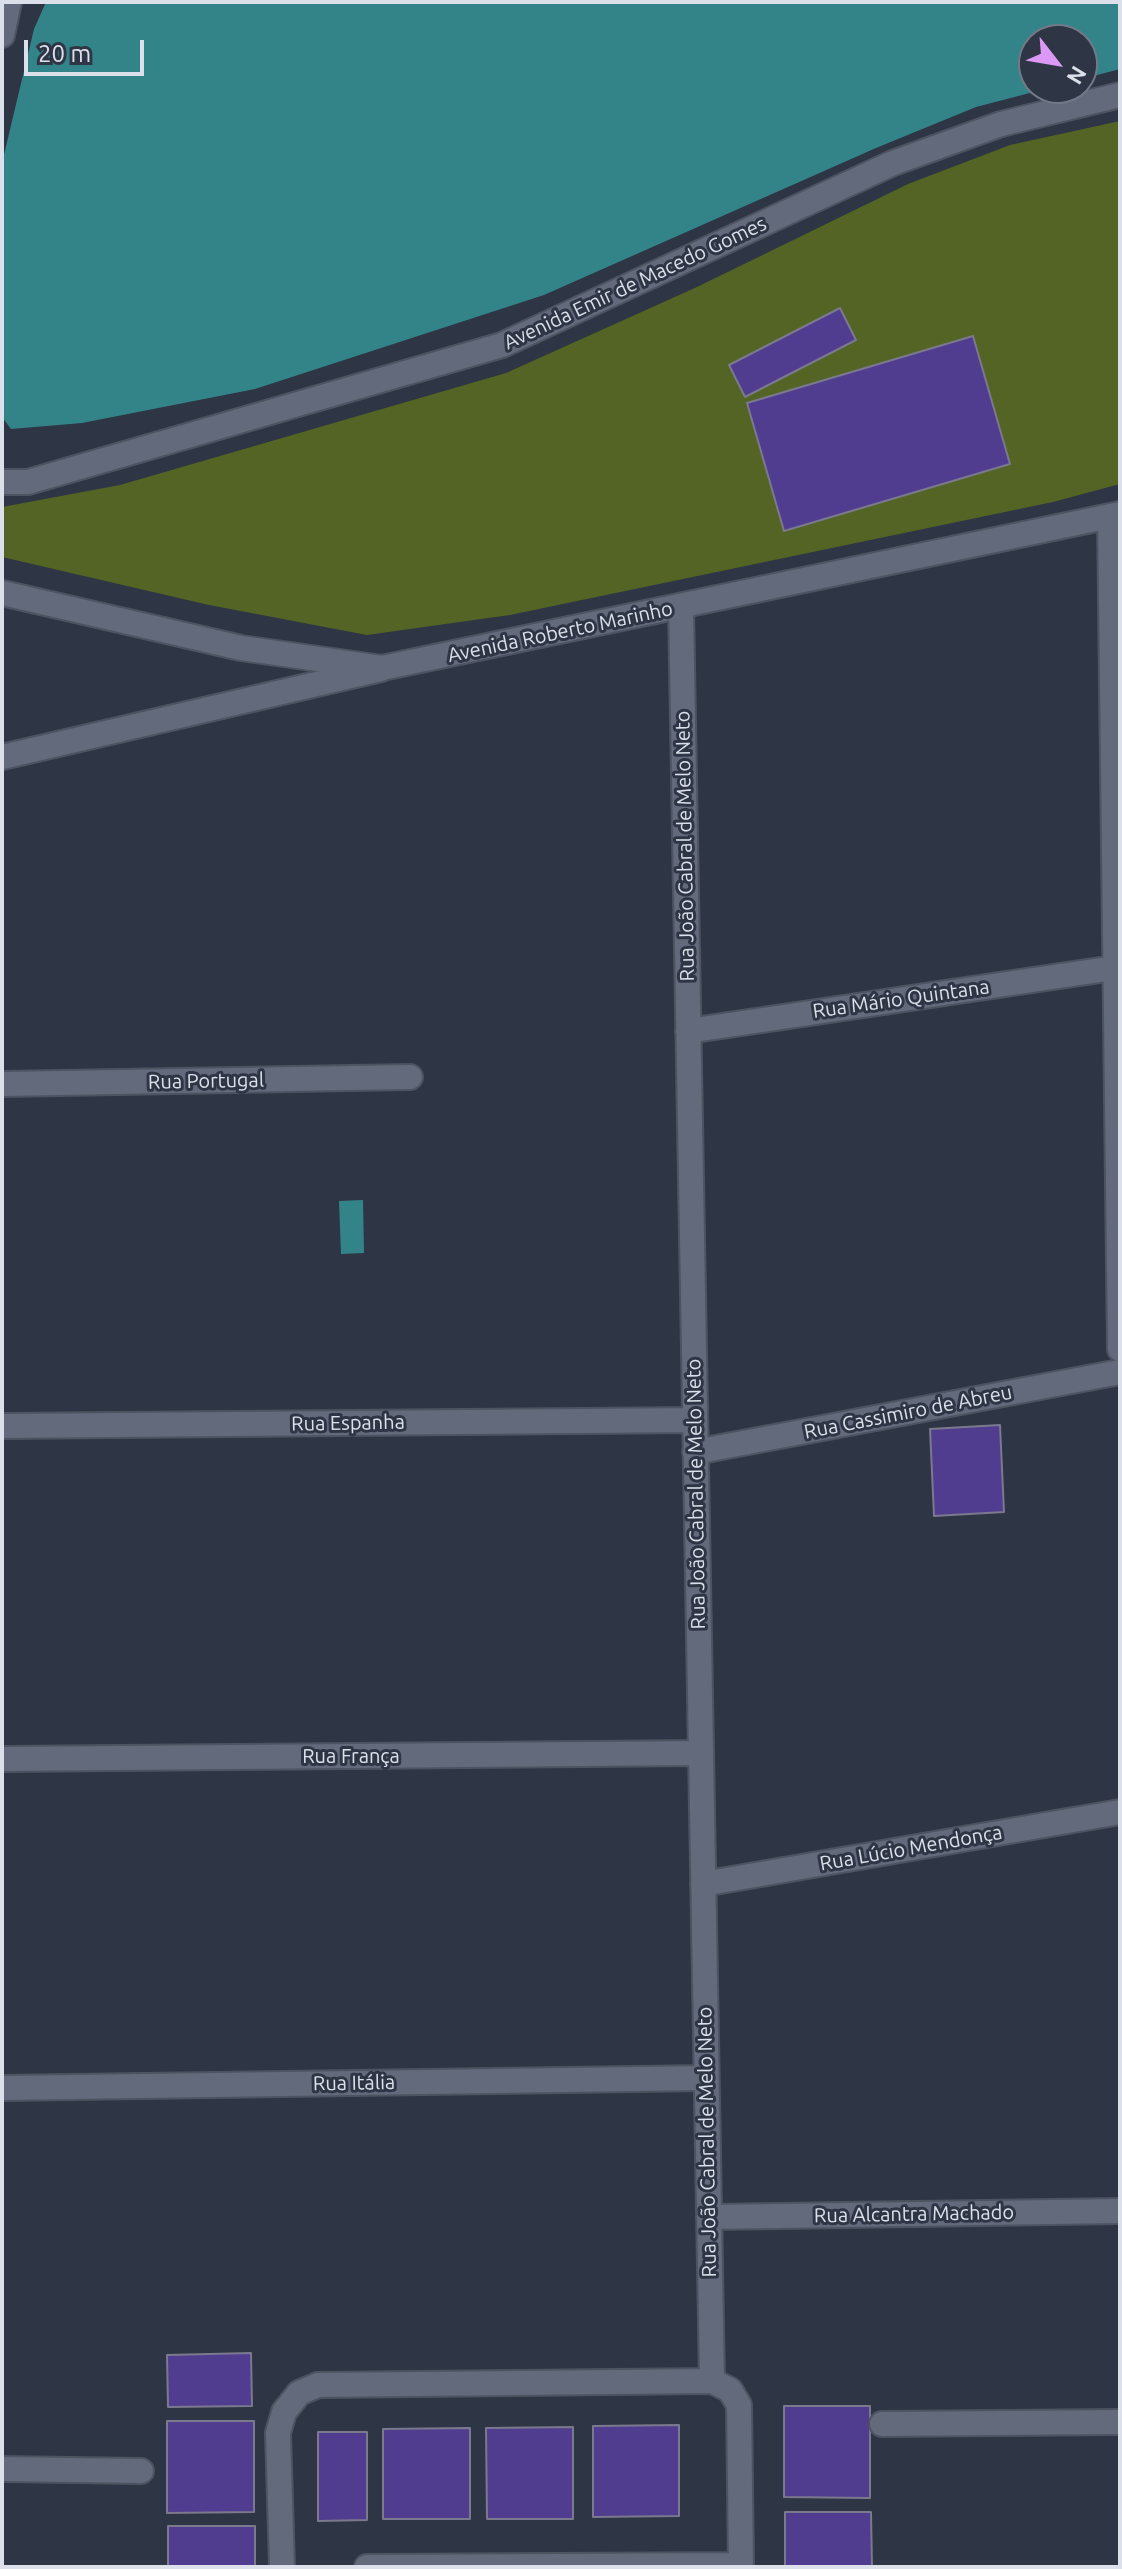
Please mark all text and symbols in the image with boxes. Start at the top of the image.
scale bar [28,24,148,74]
north arrow [1018,24,1098,104]
text: 20 m [38,40,91,67]
text: N [1062,62,1092,89]
street label: Avenida Emir de Macedo Gomes [500,211,770,355]
street label: Avenida Roberto Marinho [445,596,675,668]
street label: Rua João Cabral de Melo Neto [671,710,699,982]
street label: Rua Mário Quintana [811,975,991,1023]
street label: Rua Portugal [148,1068,264,1094]
street label: Rua João Cabral de Melo Neto [682,1358,710,1630]
street label: Rua Cassimiro de Abreu [802,1380,1014,1444]
street label: Rua Espanha [291,1410,405,1436]
street label: Rua França [302,1744,400,1768]
street label: Rua Lúcio Mendonça [818,1820,1004,1876]
street label: Rua João Cabral de Melo Neto [693,2006,721,2278]
street label: Rua Itália [313,2070,395,2096]
street label: Rua Alcantra Machado [814,2200,1014,2228]

